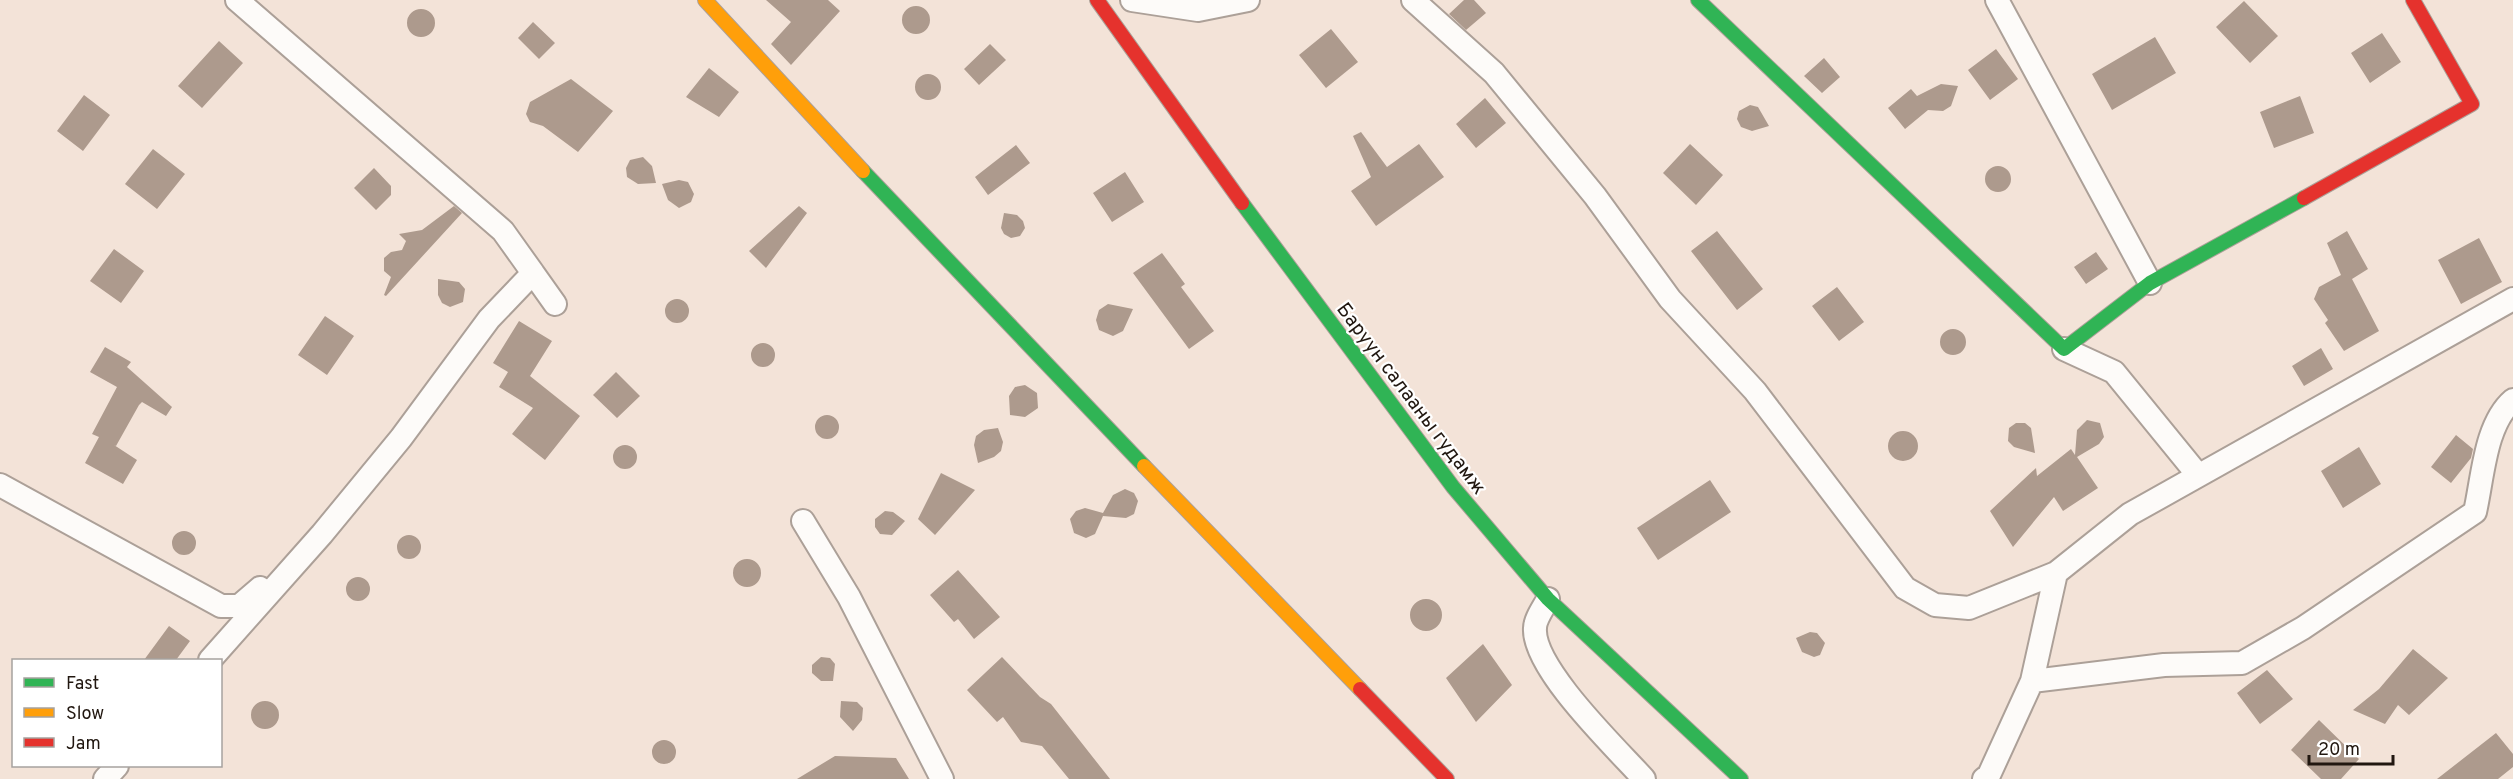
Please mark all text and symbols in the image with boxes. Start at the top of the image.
street label: Баруун салааны гудамж [1330,298,1491,500]
legend [12,659,222,767]
text: Fast [66,673,99,696]
text: Slow [66,703,104,726]
scale bar [2309,728,2393,766]
text: Jam [66,733,101,756]
text: 20 m [2318,739,2360,762]

